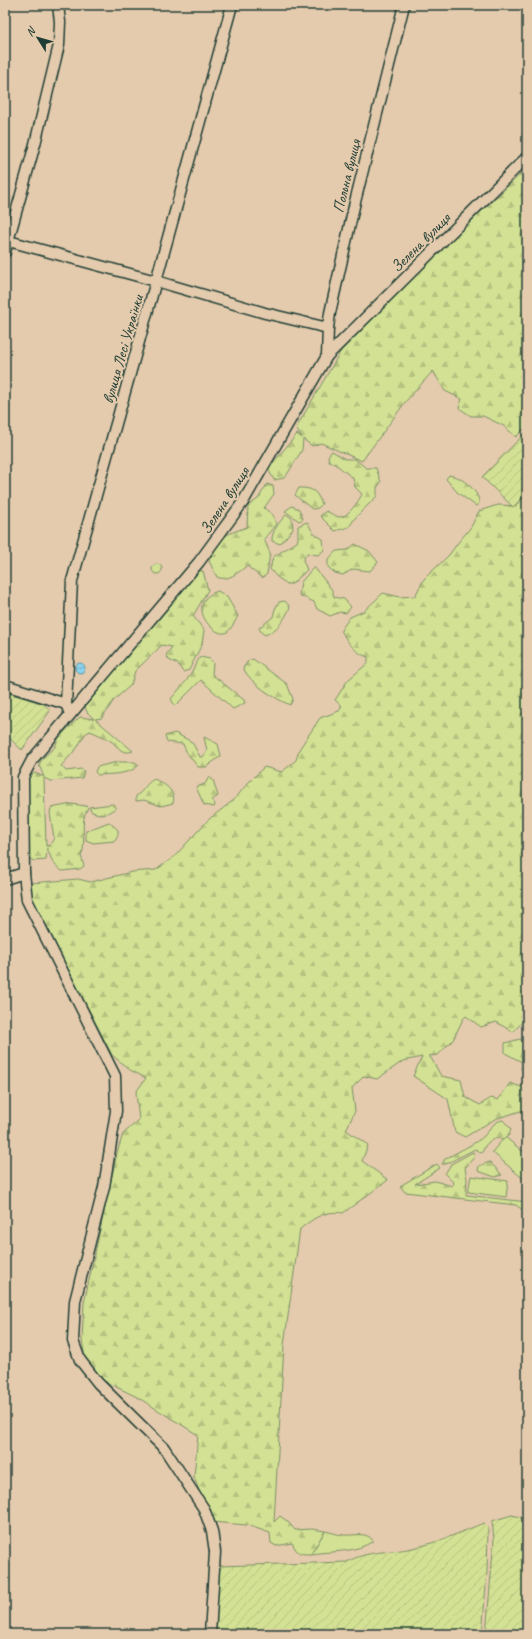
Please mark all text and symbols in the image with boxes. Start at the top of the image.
north arrow [18,18,58,58]
text: N [22,23,39,39]
street label: Польна вулиця [328,137,366,215]
street label: Зелена вулиця [387,208,456,277]
street label: вулиця Лесі Українки [98,292,148,406]
street label: Зелена вулиця [196,462,255,538]

